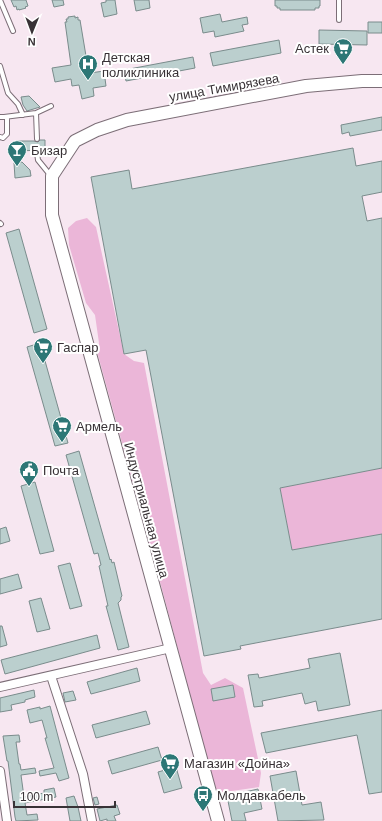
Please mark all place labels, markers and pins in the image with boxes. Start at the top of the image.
supermarket icon: Астек [332,37,354,65]
place label: Астек [295,41,329,56]
place label: Детская поликлиника [102,50,180,80]
hospital icon: Детская поликлиника [77,53,99,81]
bar icon: Бизар [6,139,28,167]
place label: Бизар [31,143,67,158]
supermarket icon: Гаспар [32,336,54,364]
place label: Гаспар [57,340,99,355]
supermarket icon: Армель [51,415,73,443]
place label: Армель [76,419,122,434]
public building icon: Почта [18,459,40,487]
place label: Почта [43,463,80,478]
supermarket icon: Магазин «Дойна» [159,752,181,780]
place label: Магазин «Дойна» [184,756,290,771]
bus stop icon: Молдавкабель [192,784,214,812]
place label: Молдавкабель [217,788,306,803]

